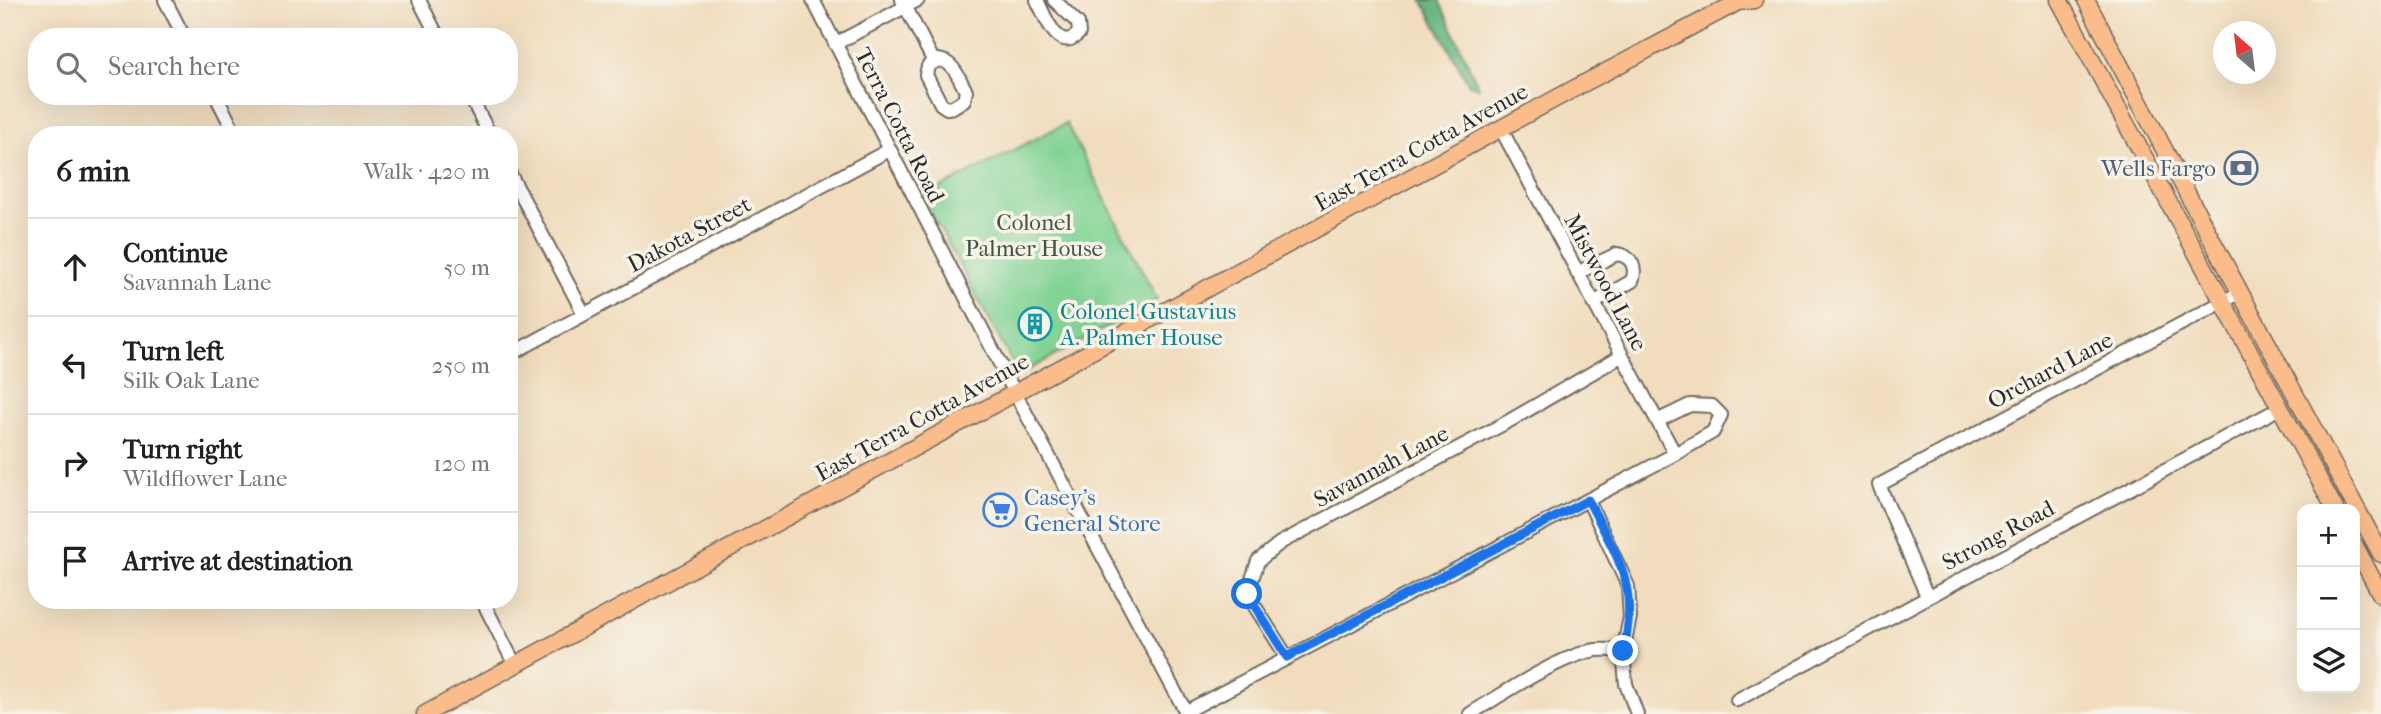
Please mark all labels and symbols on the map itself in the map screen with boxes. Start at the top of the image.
north arrow [2213,21,2276,84]
street label: Terra Cotta Road [849,43,950,208]
street label: East Terra Cotta Avenue [1310,78,1533,217]
bank icon: Wells Fargo [2222,149,2260,187]
place label: Wells Fargo [2100,155,2216,182]
street label: Dakota Street [623,191,755,278]
park label: Colonel Palmer House [965,209,1103,262]
street label: Mistwood Lane [1558,209,1653,355]
place label: Colonel Gustavius A. Palmer House [1059,298,1236,351]
building icon: Colonel Gustavius A. Palmer House [1016,305,1054,343]
street label: Orchard Lane [1983,326,2117,415]
street label: East Terra Cotta Avenue [811,348,1034,487]
street label: Savannah Lane [1309,420,1453,513]
place label: Casey's General Store [1024,484,1161,537]
supermarket icon: Casey's General Store [981,491,1019,529]
street label: Strong Road [1938,494,2059,576]
route start [1231,578,1262,609]
route end [1607,635,1638,666]

